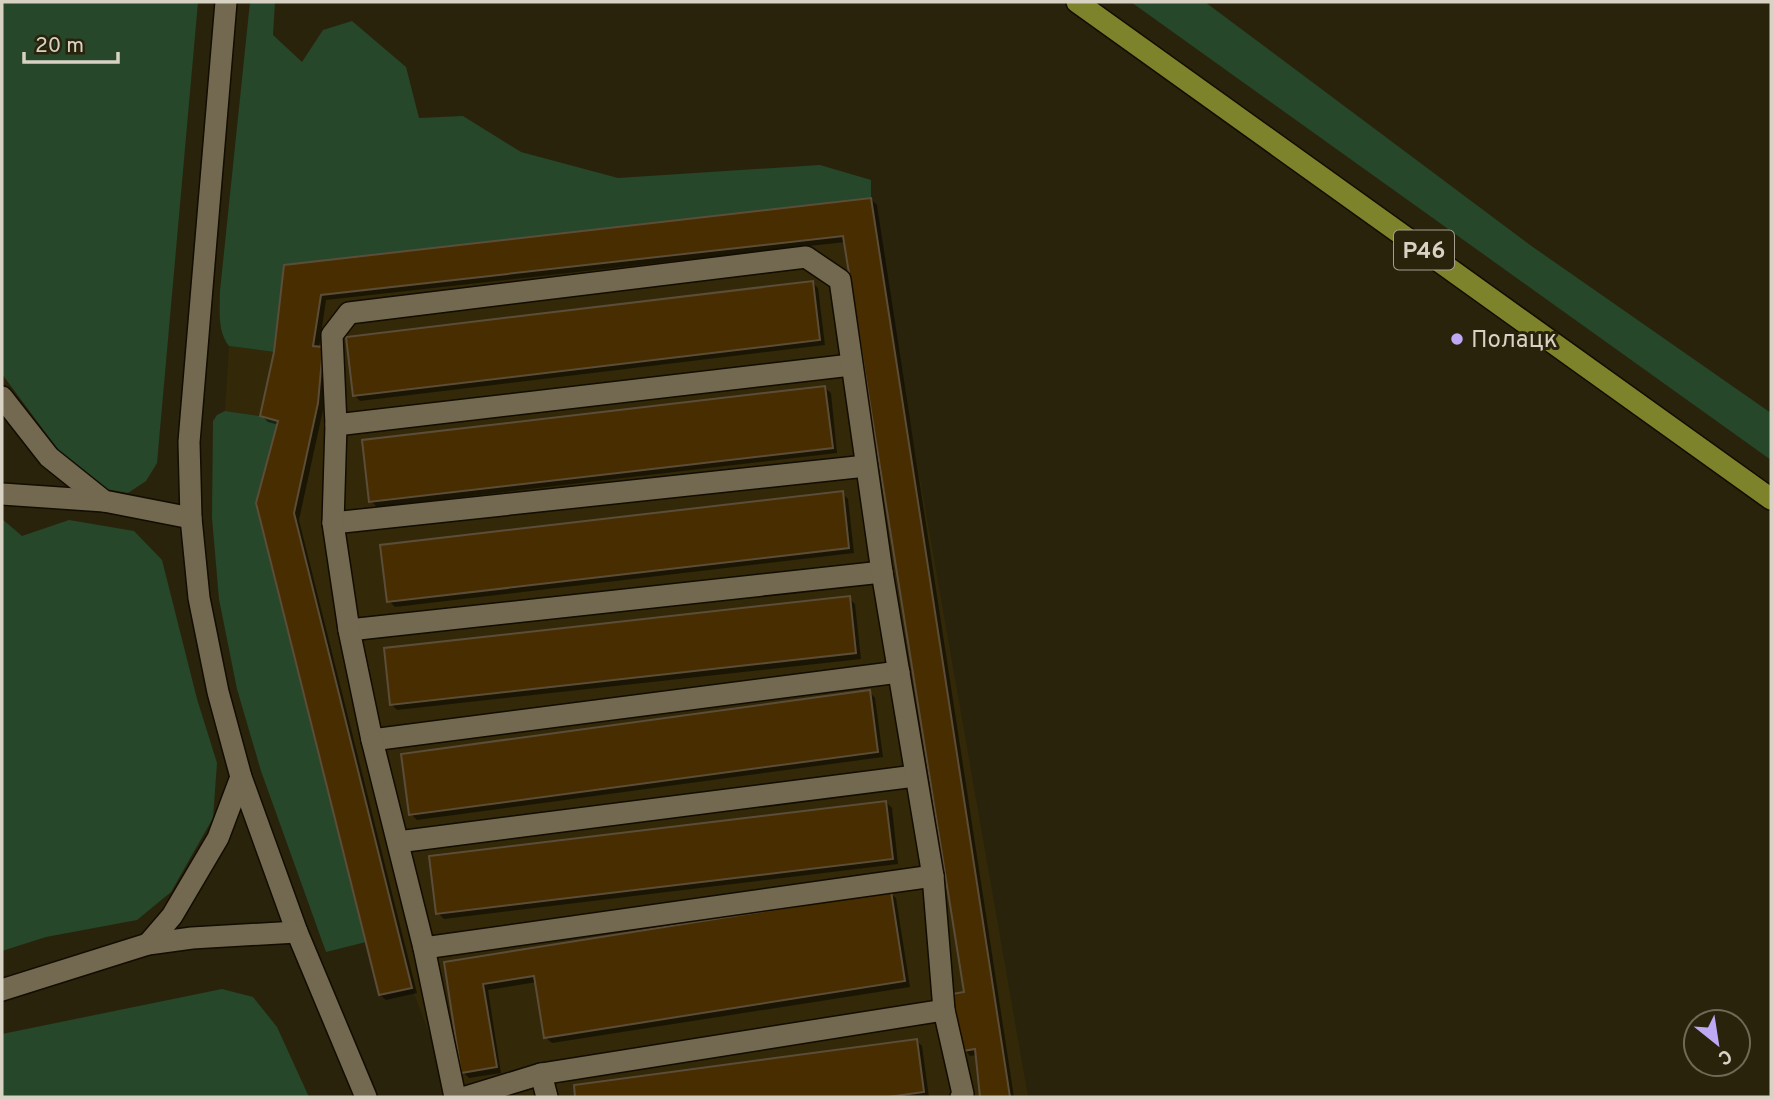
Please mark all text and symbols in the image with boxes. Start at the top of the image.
scale bar [24,21,119,65]
text: 20 m [35,33,84,60]
road number: Р46 [1394,230,1454,270]
place label: Полацк [1471,326,1557,356]
marker: Полацк [1449,331,1465,347]
north arrow [1682,1008,1752,1078]
text: С [1713,1043,1736,1069]

